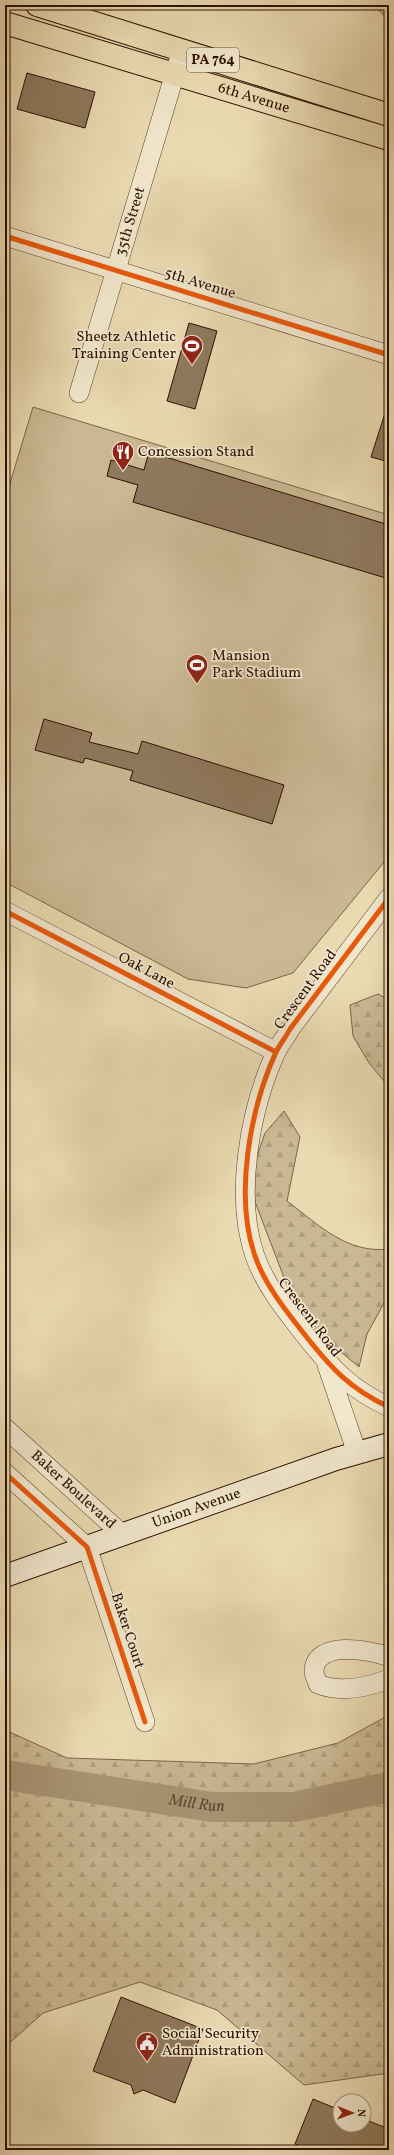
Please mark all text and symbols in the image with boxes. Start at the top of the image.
road number: PA 764 [187,48,239,72]
street label: 6th Avenue [215,77,292,119]
street label: 35th Street [110,184,151,259]
street label: 5th Avenue [162,263,238,305]
place label: Sheetz Athletic Training Center [72,327,176,365]
sports icon: Sheetz Athletic Training Center [179,333,205,366]
restaurant icon: Concession Stand [110,439,136,472]
place label: Concession Stand [138,442,254,463]
place label: Mansion Park Stadium [212,646,301,684]
sports icon: Mansion Park Stadium [184,652,210,685]
street label: Crescent Road [270,946,342,1034]
street label: Oak Lane [114,947,178,995]
street label: Crescent Road [272,1274,346,1362]
street label: Baker Boulevard [26,1446,120,1534]
street label: Union Avenue [149,1483,244,1534]
street label: Baker Court [105,1590,149,1672]
water label: Mill Run [166,1789,225,1818]
place label: Social Security Administration [162,2024,264,2062]
public building icon: Social Security Administration [134,2030,160,2063]
north arrow [332,2093,372,2133]
text: N [353,2109,368,2117]

